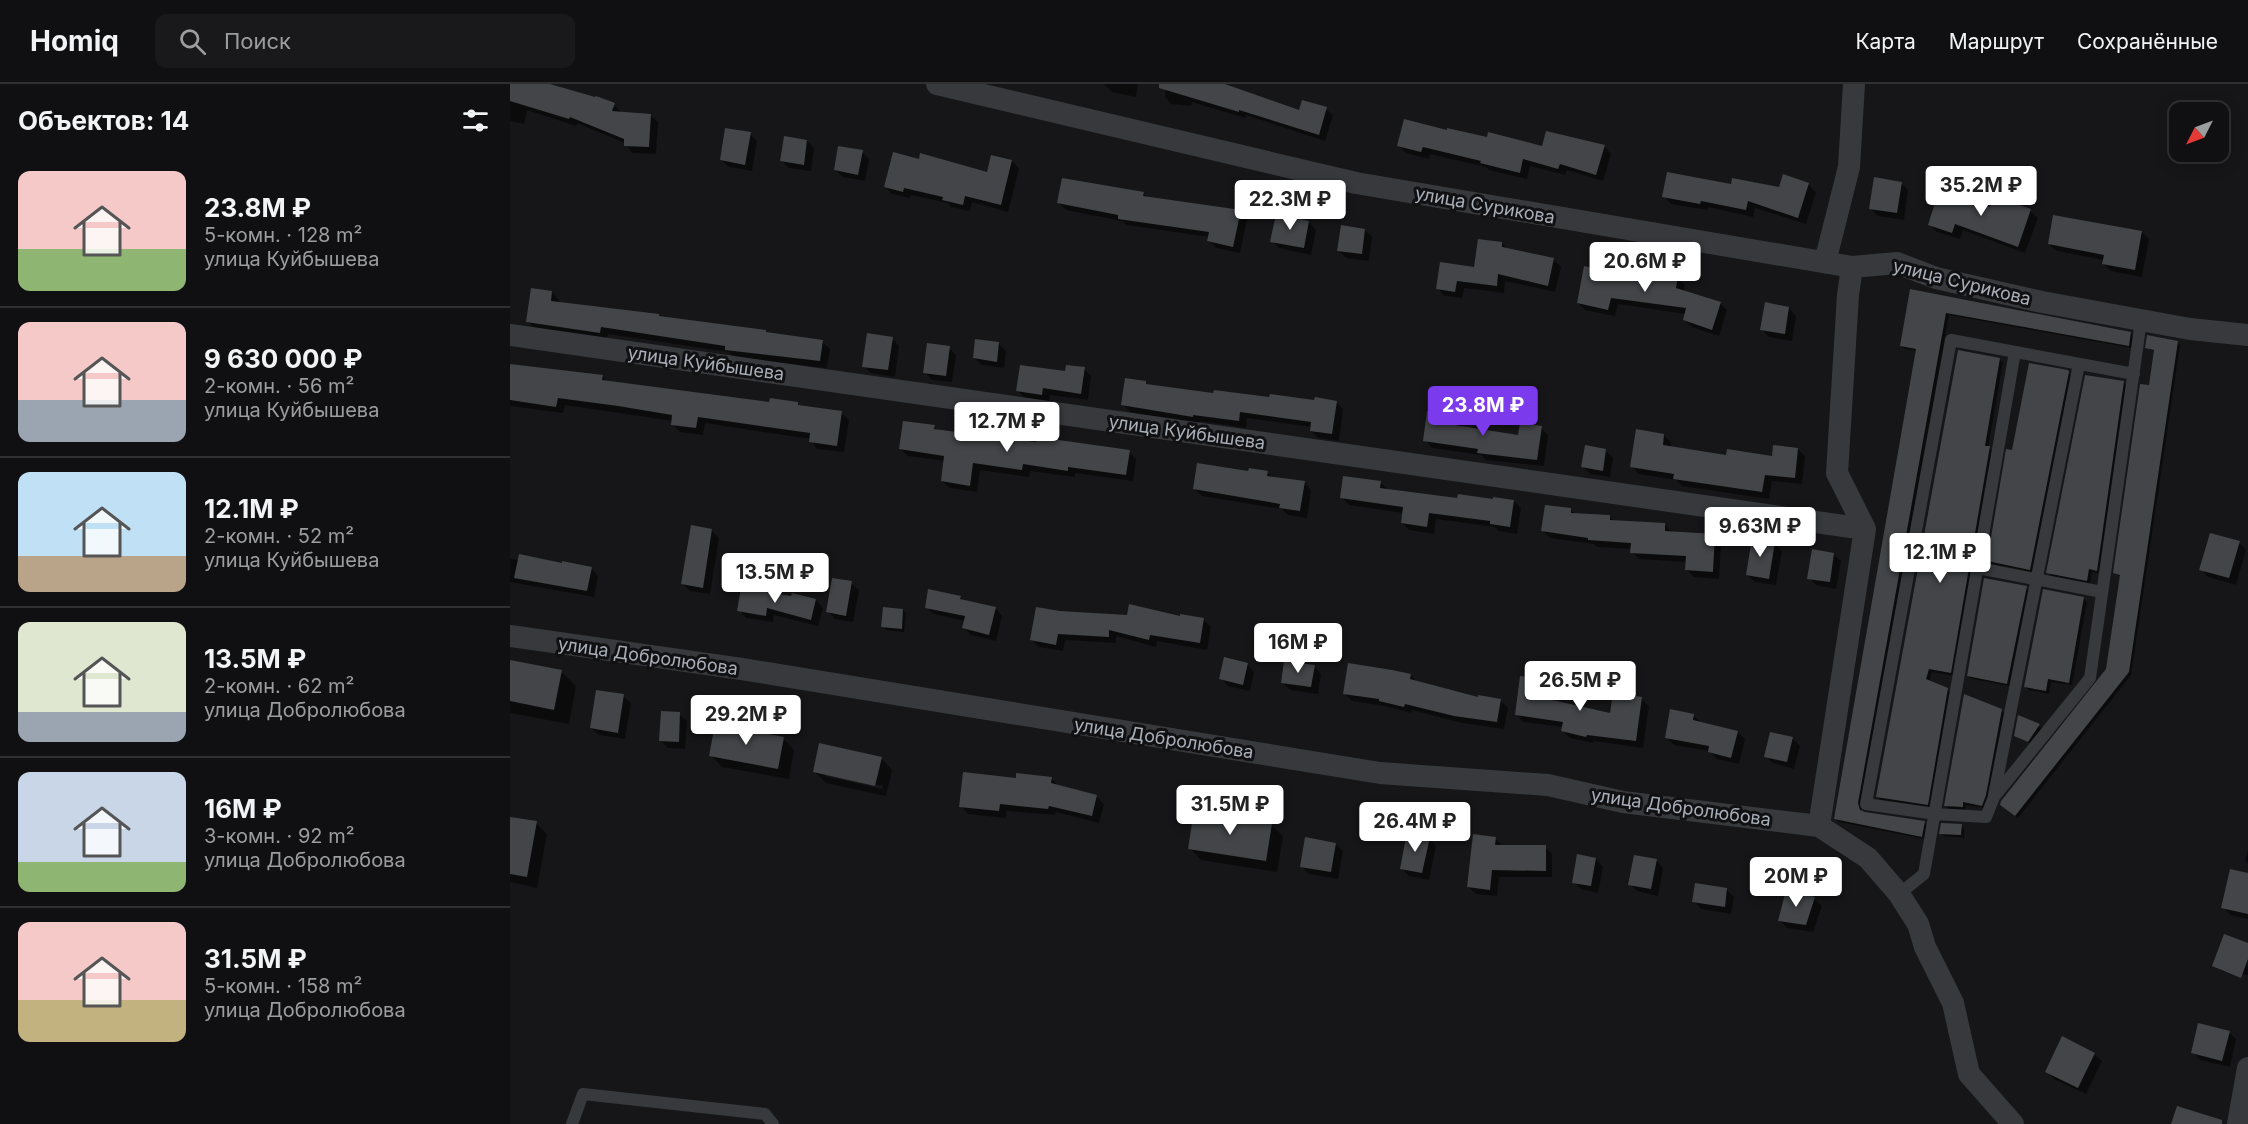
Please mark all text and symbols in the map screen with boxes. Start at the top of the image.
search box [155,14,575,68]
text: Homiq [30,24,119,58]
icon: search [176,25,209,58]
text: Поиск [224,28,291,54]
text: Карта [1855,29,1916,54]
text: Маршрут [1949,29,2044,54]
text: Сохранённые [2077,29,2218,54]
north arrow [2169,102,2229,162]
map controls [2169,102,2229,162]
icon: filters [459,104,492,137]
text: Объектов: 14 [18,105,189,136]
pin: 35.2M ₽ [1926,166,2036,217]
text: 35.2M ₽ [1940,173,2022,197]
pin: 22.3M ₽ [1235,180,1345,231]
street label: улица Сурикова [1413,182,1557,228]
text: 22.3M ₽ [1249,187,1331,211]
text: 23.8M ₽ [204,192,311,223]
icon: home [66,195,138,267]
text: 5-комн. · 128 m² [204,223,362,247]
pin: 20.6M ₽ [1590,242,1700,293]
text: улица Куйбышева [204,247,379,271]
text: 20.6M ₽ [1604,249,1686,273]
street label: улица Сурикова [1891,255,2033,309]
street label: улица Куйбышева [626,342,786,384]
text: 9 630 000 ₽ [204,343,362,374]
icon: home [66,346,138,418]
text: 2-комн. · 56 m² [204,374,354,398]
pin: 23.8M ₽ [1428,386,1538,437]
text: 23.8M ₽ [1442,393,1524,417]
text: улица Куйбышева [204,398,379,422]
pin: 12.7M ₽ [952,402,1062,453]
text: 12.7M ₽ [968,409,1046,433]
street label: улица Куйбышева [1107,411,1267,453]
text: 12.1M ₽ [204,493,299,524]
icon: home [66,496,138,568]
pin: 9.63M ₽ [1705,507,1815,558]
text: 9.63M ₽ [1719,514,1801,538]
text: 2-комн. · 52 m² [204,524,354,548]
pin: 12.1M ₽ [1885,533,1995,584]
text: 12.1M ₽ [1904,540,1976,564]
text: улица Куйбышева [204,548,379,572]
pin: 13.5M ₽ [720,553,830,604]
text: 13.5M ₽ [736,560,814,584]
pin: 16M ₽ [1256,623,1340,674]
text: 16M ₽ [1268,630,1328,654]
street label: улица Добролюбова [557,633,739,679]
text: 13.5M ₽ [204,643,306,674]
icon: home [66,646,138,718]
pin: 26.5M ₽ [1525,661,1635,712]
text: 26.5M ₽ [1539,668,1621,692]
text: 2-комн. · 62 m² [204,674,354,698]
pin: 29.2M ₽ [691,695,801,746]
text: улица Добролюбова [204,698,406,722]
text: 29.2M ₽ [705,702,787,726]
street label: улица Добролюбова [1073,713,1255,763]
street label: улица Добролюбова [1590,784,1772,830]
pin: 31.5M ₽ [1175,785,1285,836]
text: 31.5M ₽ [1190,792,1270,816]
text: 16M ₽ [204,793,282,824]
icon: home [66,796,138,868]
pin: 26.4M ₽ [1360,802,1470,853]
text: 26.4M ₽ [1373,809,1457,833]
text: 3-комн. · 92 m² [204,824,355,848]
text: улица Добролюбова [204,848,406,872]
pin: 20M ₽ [1754,857,1838,908]
text: 20M ₽ [1764,864,1828,888]
text: 31.5M ₽ [204,943,307,974]
icon: home [66,946,138,1018]
text: 5-комн. · 158 m² [204,974,362,998]
text: улица Добролюбова [204,998,406,1022]

